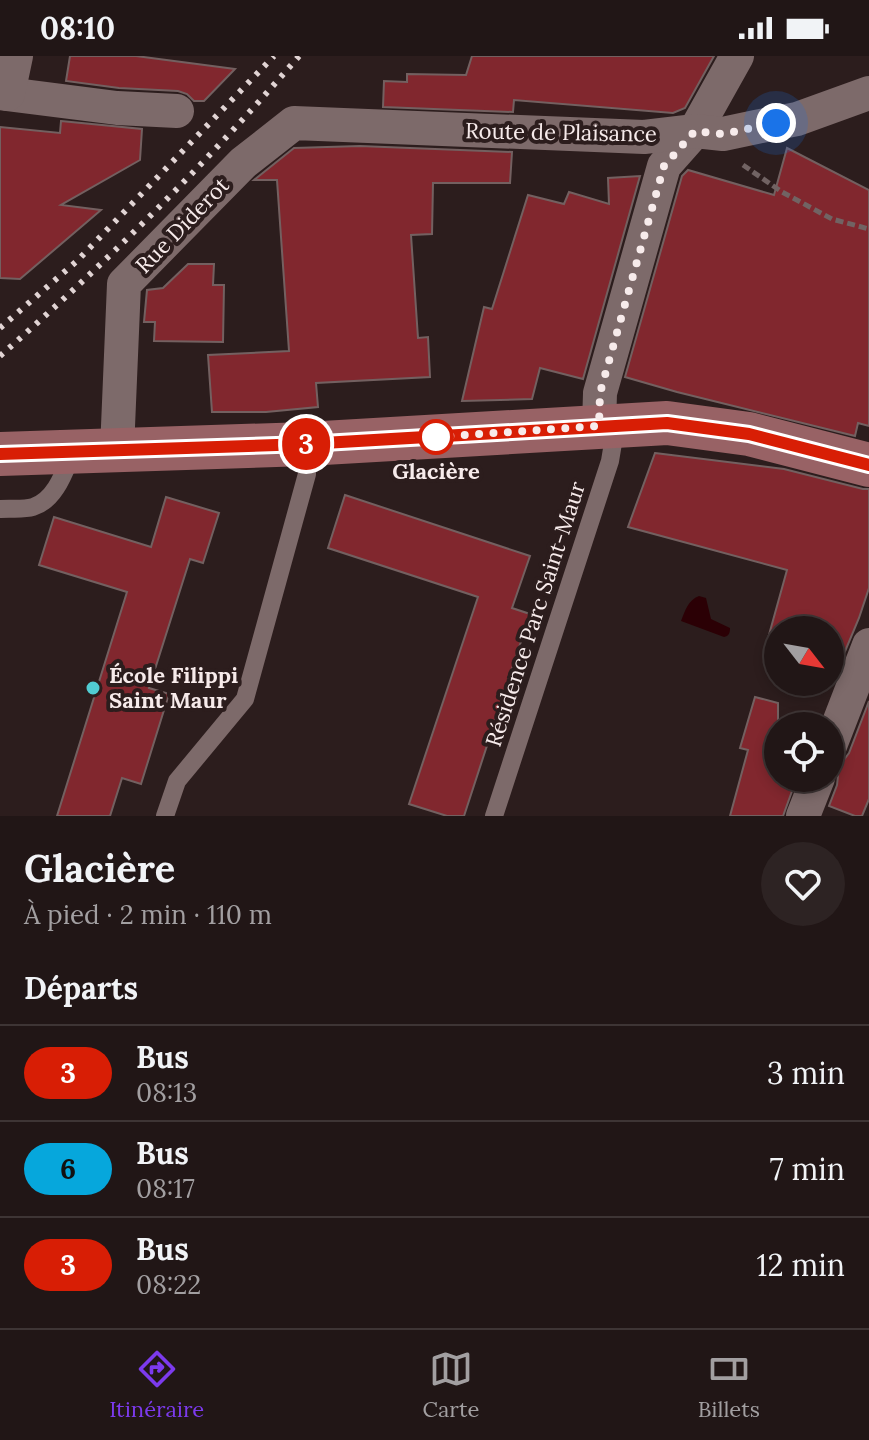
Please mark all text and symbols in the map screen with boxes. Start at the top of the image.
text: 08:10 [40,9,115,47]
your location [756,103,796,143]
street label: Route de Plaisance [465,116,657,148]
street label: Rue Diderot [129,171,235,279]
line badge: 3 [280,418,332,470]
marker: Glacière [419,420,453,454]
text: 3 [298,426,314,462]
place label: Glacière [392,457,480,485]
street label: Résidence Parc Saint-Maur [479,477,591,750]
north arrow [764,616,844,696]
map controls [764,616,844,792]
place label: École Filippi Saint Maur [109,661,238,714]
marker: École Filippi Saint Maur [84,679,102,697]
button: locate [764,712,844,792]
button: heart [761,842,845,926]
text: Glacière [24,844,175,892]
text: À pied · 2 min · 110 m [24,898,272,931]
text: Départs [24,969,138,1007]
text: Bus [136,1038,189,1076]
text: 3 min [767,1054,845,1092]
text: 3 [60,1055,76,1091]
text: 08:13 [136,1076,197,1109]
text: Bus [136,1134,189,1172]
text: 7 min [770,1150,845,1188]
text: 6 [60,1151,76,1187]
text: 08:17 [136,1172,195,1205]
text: Bus [136,1230,189,1268]
text: 12 min [757,1246,845,1284]
text: 3 [60,1247,76,1283]
text: 08:22 [136,1268,201,1301]
tab: Itinéraire [109,1347,204,1423]
tab: Carte [423,1347,479,1423]
tab: Billets [698,1347,760,1423]

